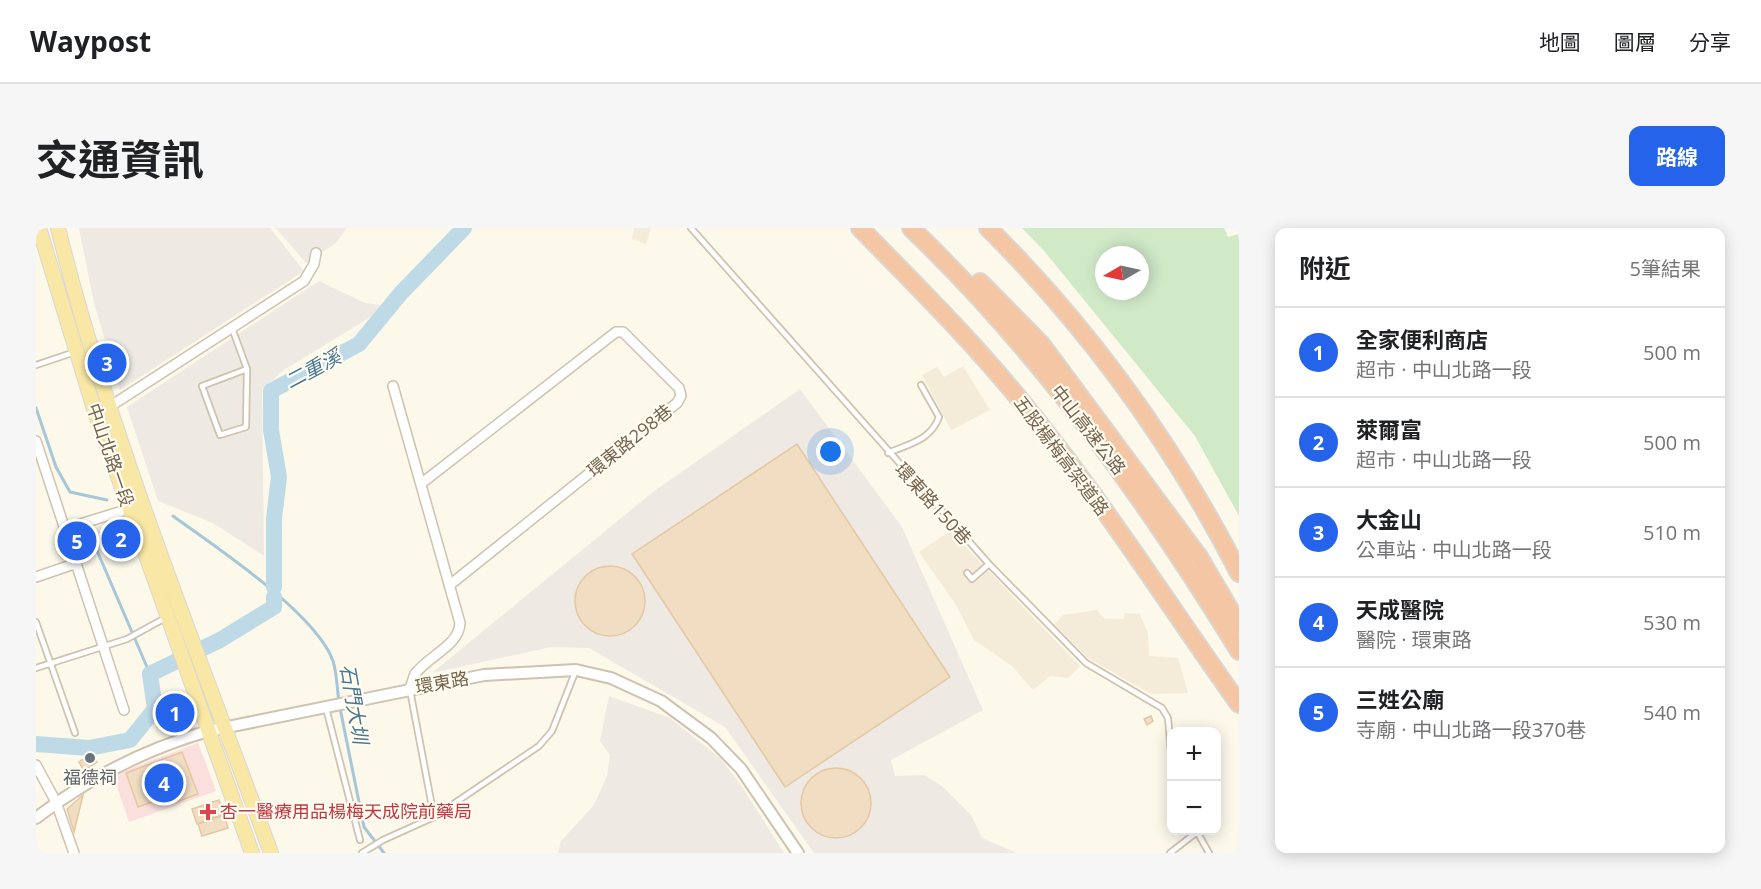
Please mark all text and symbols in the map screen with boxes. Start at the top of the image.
text: Waypost [30,22,151,60]
text: 地圖 [1539,28,1581,56]
text: 圖層 [1614,28,1656,56]
text: 分享 [1689,28,1731,56]
button: 路線 [1629,126,1725,186]
text: 交通資訊 [36,130,204,187]
north arrow [1095,246,1149,300]
text: 附近 [1299,250,1351,286]
text: 5筆結果 [1630,255,1701,282]
text: 全家便利商店 [1356,324,1488,354]
text: 1 [1313,339,1324,366]
text: 500 m [1643,339,1701,366]
pin: 3 [88,340,126,386]
water label: 二重溪 [280,341,348,395]
text: 超市 · 中山北路一段 [1356,356,1532,383]
street label: 中山高速公路 [1046,379,1131,479]
street label: 五股楊梅高架道路 [1009,391,1115,520]
street label: 環東路298巷 [582,399,677,482]
street label: 中山北路一段 [82,400,140,510]
text: 萊爾富 [1356,414,1422,444]
text: 2 [1313,429,1324,456]
text: 500 m [1643,429,1701,456]
your location [816,437,845,466]
text: 超市 · 中山北路一段 [1356,446,1532,473]
street label: 環東路150巷 [890,457,977,550]
text: 大金山 [1356,504,1422,534]
pin: 2 [102,516,140,562]
pin: 5 [58,518,96,564]
text: 3 [1313,519,1324,546]
text: 510 m [1643,519,1701,546]
text: 公車站 · 中山北路一段 [1356,536,1552,563]
text: 天成醫院 [1356,594,1444,624]
text: 4 [1313,609,1324,636]
text: 530 m [1643,609,1701,636]
text: 醫院 · 環東路 [1356,626,1472,653]
water label: 石門大圳 [334,662,375,749]
street label: 環東路 [413,666,470,699]
text: 三姓公廟 [1356,684,1444,714]
pin: 1 [156,690,194,736]
text: 5 [1313,699,1324,726]
text: 540 m [1643,699,1701,726]
text: 寺廟 · 中山北路一段370巷 [1356,716,1586,743]
map controls [1167,727,1221,835]
button: + [1167,727,1221,781]
marker: 福德祠 [83,751,97,765]
pin: 4 [144,760,184,806]
place label: 福德祠 [63,765,117,789]
button: − [1167,781,1221,835]
place label: 杏一醫療用品楊梅天成院前藥局 [220,799,472,823]
marker: 杏一醫療用品楊梅天成院前藥局 [201,805,215,819]

